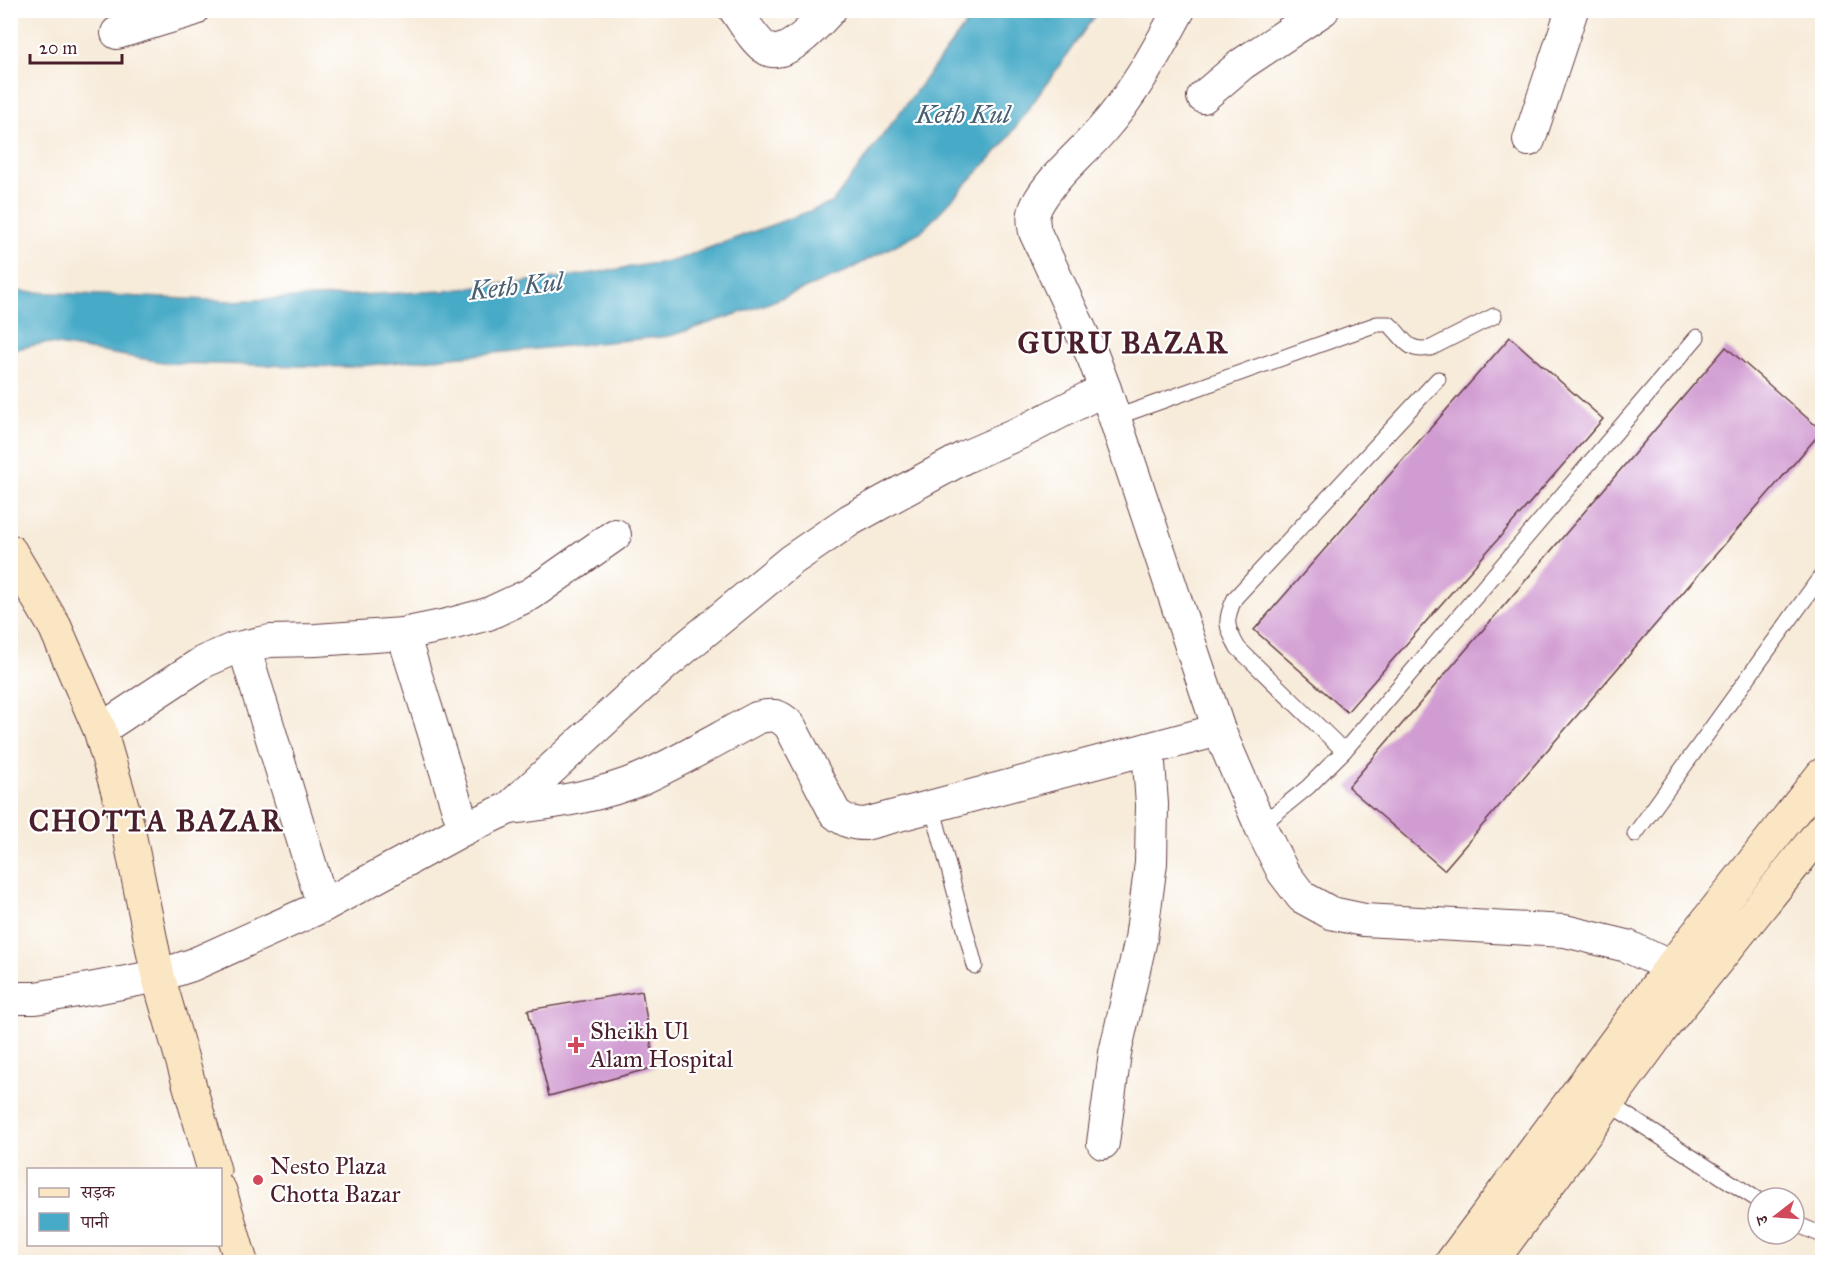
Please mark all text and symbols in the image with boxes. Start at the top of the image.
scale bar [30,27,122,65]
text: 20 m [39,37,77,59]
water label: Keth Kul [914,98,1012,130]
water label: Keth Kul [466,265,566,307]
district label: GURU BAZAR [1018,325,1229,361]
district label: CHOTTA BAZAR [29,803,284,839]
place label: Sheikh Ul Alam Hospital [589,1016,734,1074]
marker: Sheikh Ul Alam Hospital [567,1036,585,1054]
place label: Nesto Plaza Chotta Bazar [270,1151,400,1209]
legend [27,1168,222,1246]
marker: Nesto Plaza Chotta Bazar [251,1173,265,1187]
text: सड़क [80,1181,116,1203]
north arrow [1746,1186,1806,1246]
text: पानी [80,1211,110,1233]
text: उ [1751,1212,1773,1228]

